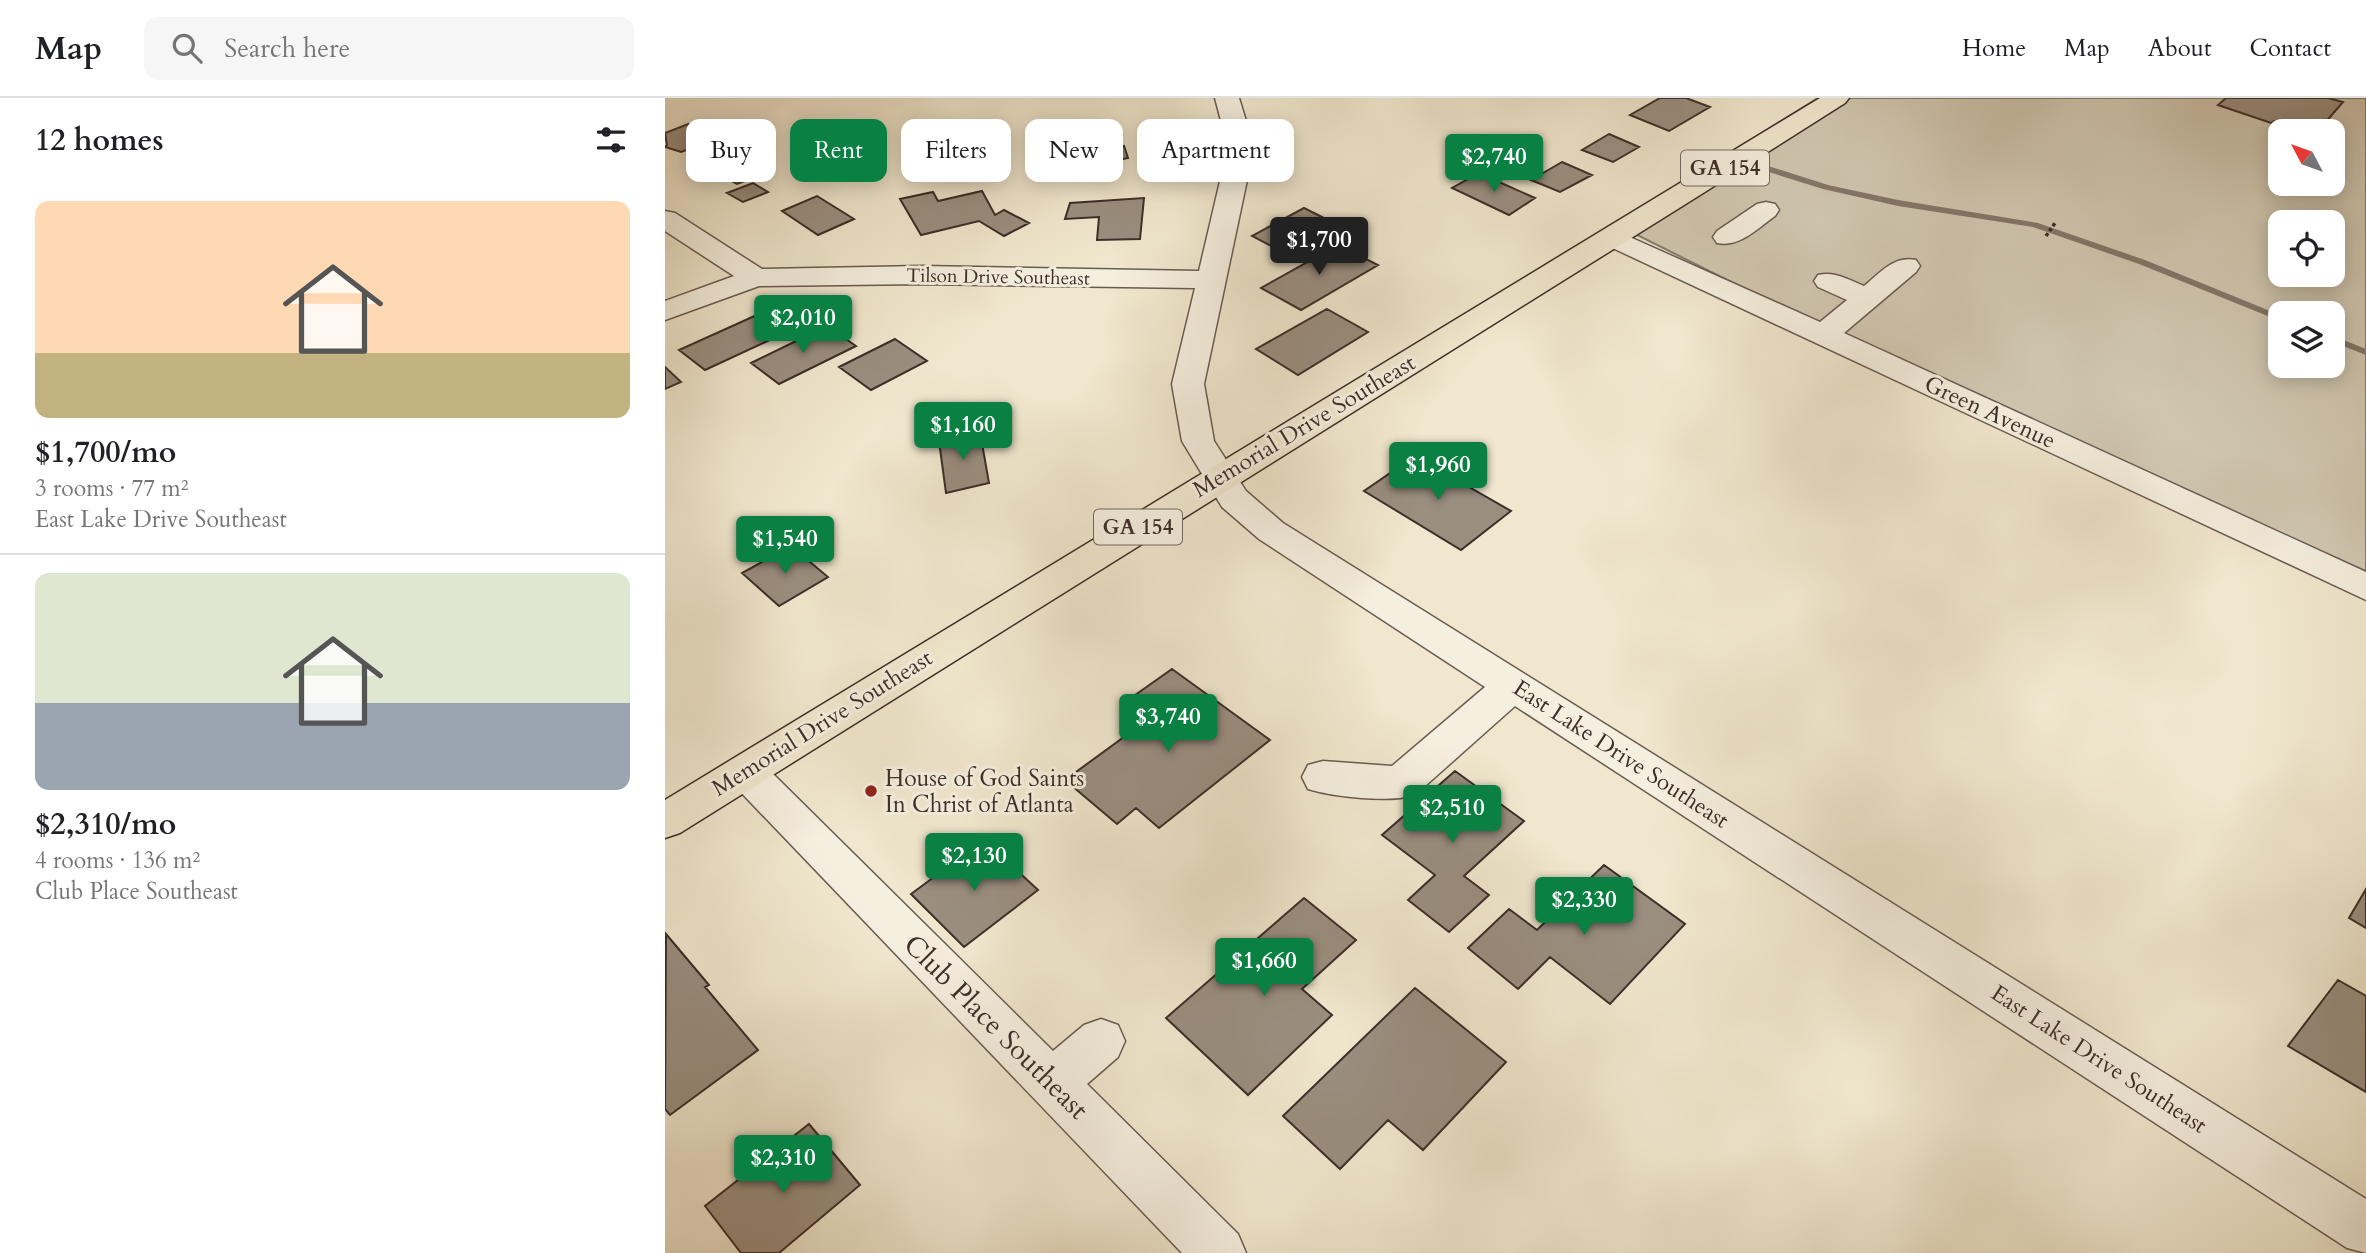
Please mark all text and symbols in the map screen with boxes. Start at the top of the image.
search box [144,17,634,80]
text: Map [35,26,102,71]
icon: search [168,29,206,67]
text: Search here [224,31,350,66]
text: Home [1962,32,2026,65]
text: Map [2064,32,2110,65]
text: About [2148,32,2212,65]
text: Contact [2250,32,2331,65]
chip: Buy [686,119,776,182]
chip: Rent [790,119,887,182]
chip: Filters [901,119,1011,182]
chip: New [1025,119,1123,182]
chip: Apartment [1137,119,1294,182]
north arrow [2268,119,2345,196]
map controls [2268,119,2345,378]
text: 12 homes [35,120,164,161]
icon: filters [592,121,630,159]
pin: $2,740 [1437,134,1551,194]
text: $2,740 [1461,141,1527,172]
road number: GA 154 [1681,150,1769,186]
button: locate [2268,210,2345,287]
pin: $1,700 [1262,218,1376,277]
text: $1,700 [1286,224,1352,255]
icon: home [270,246,396,372]
street label: Tilson Drive Southeast [906,262,1090,292]
pin: $2,010 [746,296,860,355]
button: layers [2268,301,2345,378]
text: $2,010 [770,302,836,333]
street label: Memorial Drive Southeast [1187,347,1421,505]
street label: Green Avenue [1919,368,2061,456]
pin: $1,160 [906,402,1020,462]
text: $1,160 [930,409,996,440]
text: $1,700/mo [35,432,176,473]
pin: $1,960 [1381,442,1495,502]
text: $1,960 [1405,449,1471,480]
text: 3 rooms · 77 m² [35,473,188,504]
text: East Lake Drive Southeast [35,504,287,535]
road number: GA 154 [1094,510,1182,544]
pin: $1,540 [728,517,842,576]
text: $1,540 [752,523,818,554]
icon: home [270,618,396,744]
street label: Memorial Drive Southeast [706,642,938,804]
street label: East Lake Drive Southeast [1507,672,1735,836]
pin: $3,740 [1111,694,1225,754]
text: $3,740 [1135,701,1201,732]
place label: House of God Saints In Christ of Atlanta [885,763,1084,820]
marker: House of God Saints In Christ of Atlanta [863,783,879,799]
pin: $2,510 [1395,786,1509,845]
text: $2,510 [1419,792,1485,823]
text: $2,310/mo [35,804,176,845]
pin: $2,130 [917,834,1031,893]
text: $2,130 [941,840,1007,871]
text: 4 rooms · 136 m² [35,845,200,876]
text: Club Place Southeast [35,876,238,907]
pin: $2,330 [1527,878,1641,937]
text: $2,330 [1551,884,1617,915]
street label: Club Place Southeast [895,926,1097,1128]
pin: $1,660 [1207,939,1321,998]
text: $1,660 [1231,945,1297,976]
street label: East Lake Drive Southeast [1985,977,2213,1141]
pin: $2,310 [726,1136,840,1195]
text: $2,310 [750,1142,816,1173]

